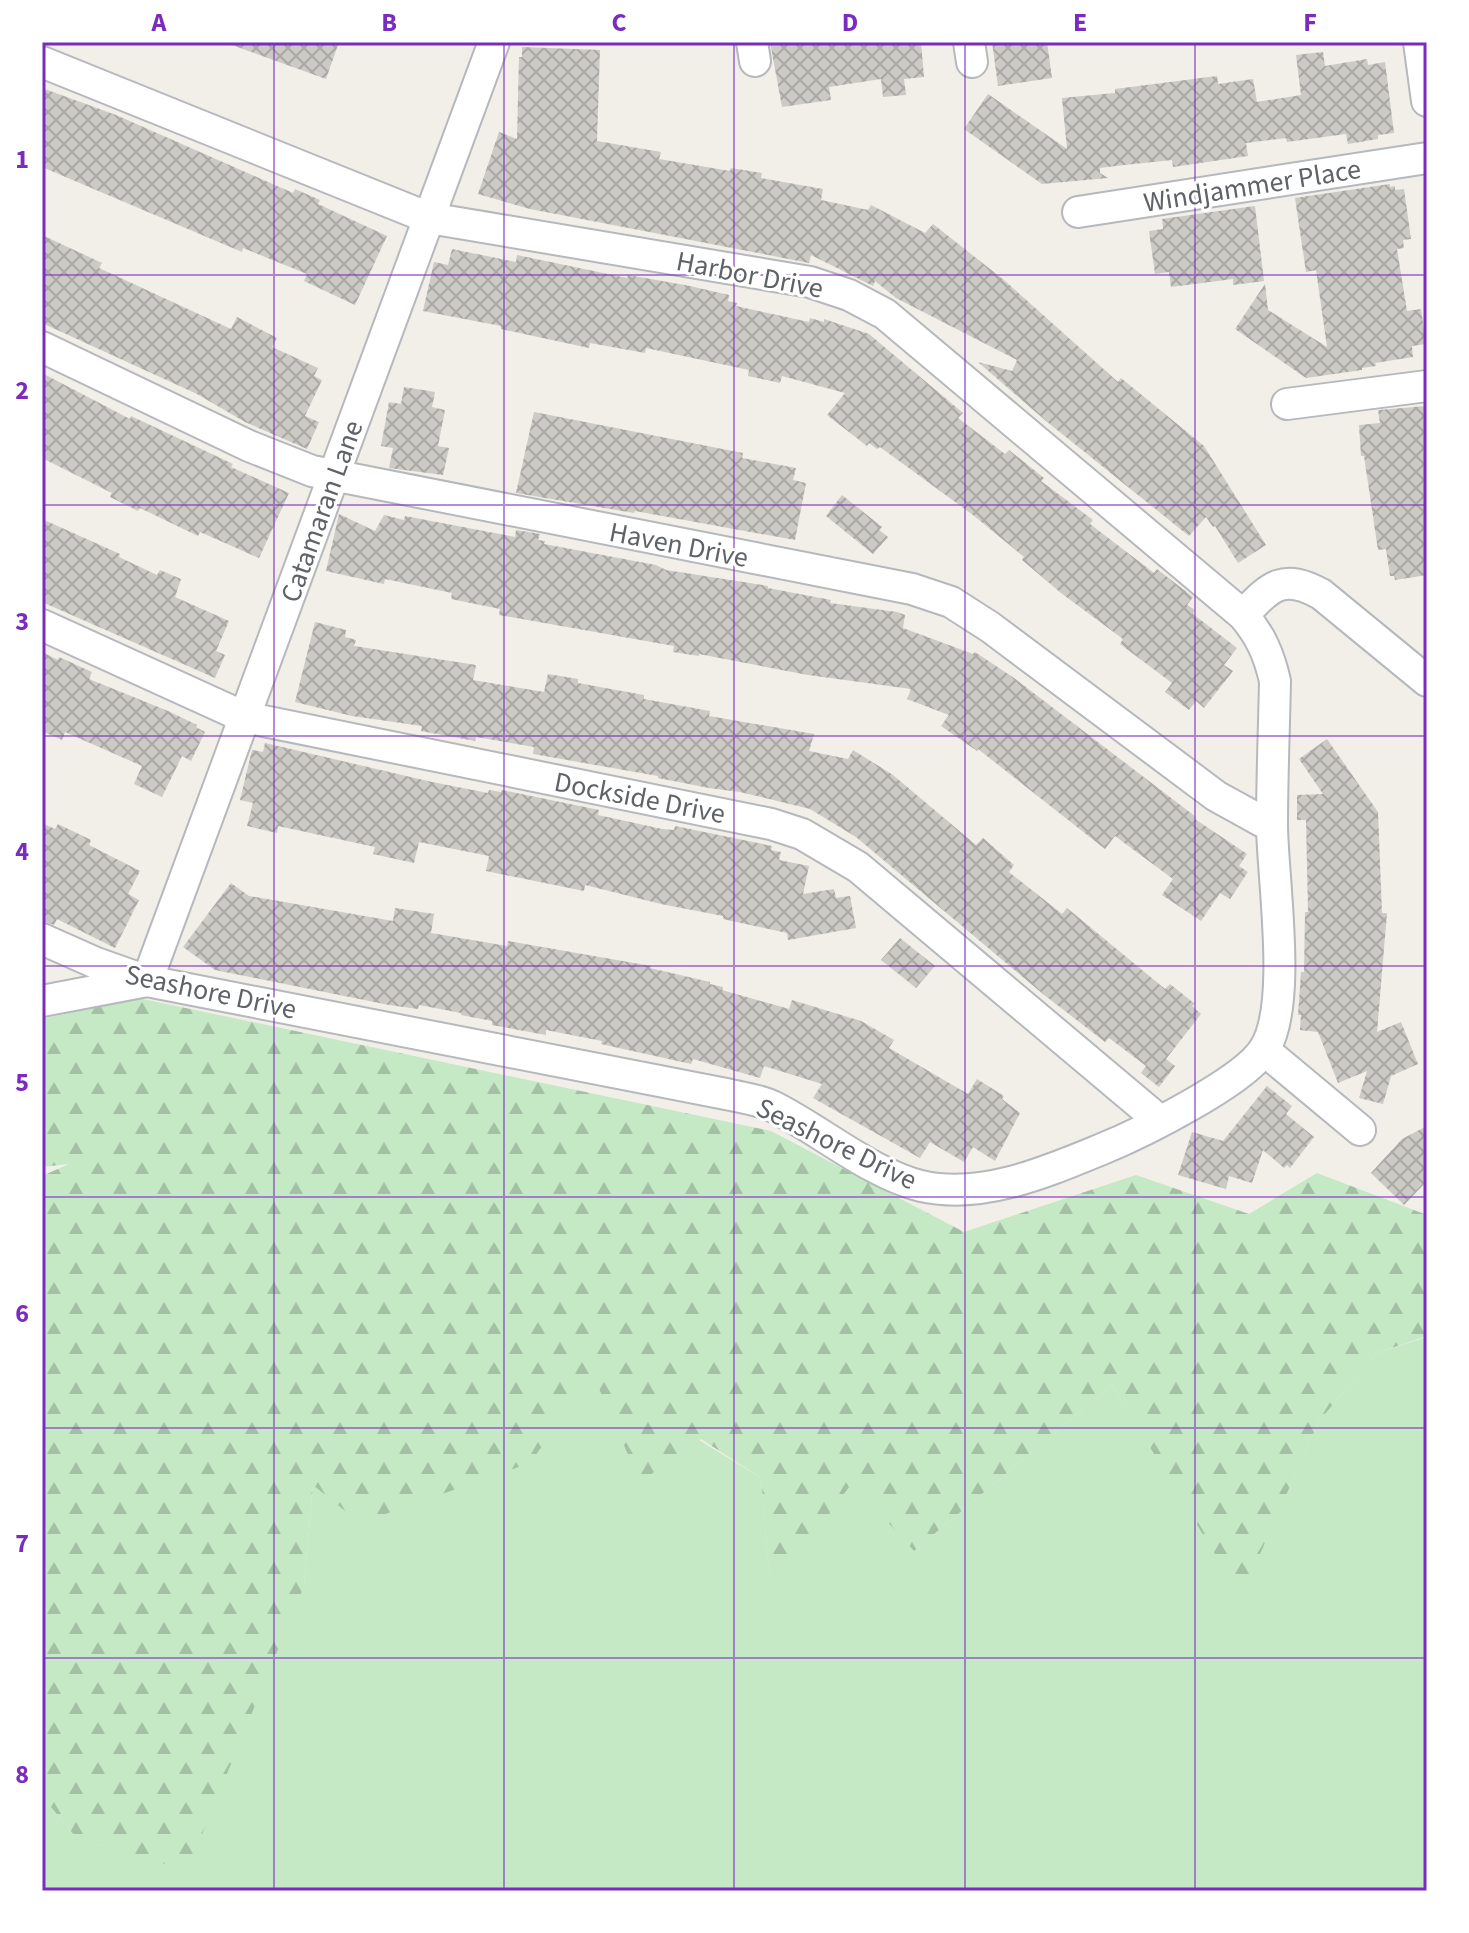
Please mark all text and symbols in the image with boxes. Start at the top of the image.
text: A [151,4,168,41]
text: B [381,4,397,41]
text: C [611,4,627,41]
text: D [842,4,858,41]
text: E [1073,4,1087,41]
text: F [1303,4,1317,41]
text: 1 [15,141,29,178]
street label: Windjammer Place [1141,149,1364,223]
street label: Harbor Drive [673,241,827,309]
text: 2 [15,372,29,409]
street label: Catamaran Lane [270,415,373,608]
street label: Haven Drive [606,512,752,578]
text: 3 [15,603,29,640]
street label: Dockside Drive [551,762,729,834]
text: 4 [15,833,29,870]
street label: Seashore Drive [121,954,300,1030]
text: 5 [15,1064,29,1101]
street label: Seashore Drive [749,1088,924,1200]
text: 6 [15,1295,29,1332]
text: 7 [15,1525,29,1562]
text: 8 [15,1756,29,1793]

